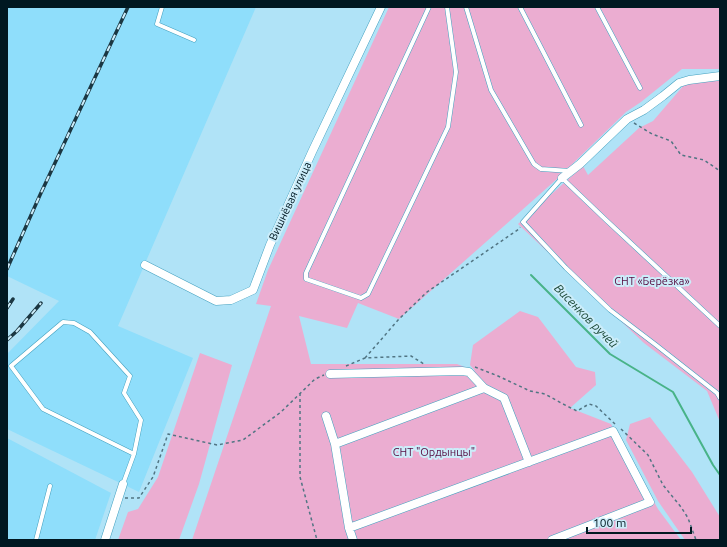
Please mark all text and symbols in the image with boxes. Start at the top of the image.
street label: Вишнёвая улица [267,160,313,242]
park label: СНТ «Берёзка» [614,275,690,287]
water label: Висенков ручей [552,281,621,350]
park label: СНТ "Ордынцы" [393,446,475,458]
scale bar [587,509,691,535]
text: 100 m [593,516,626,529]

